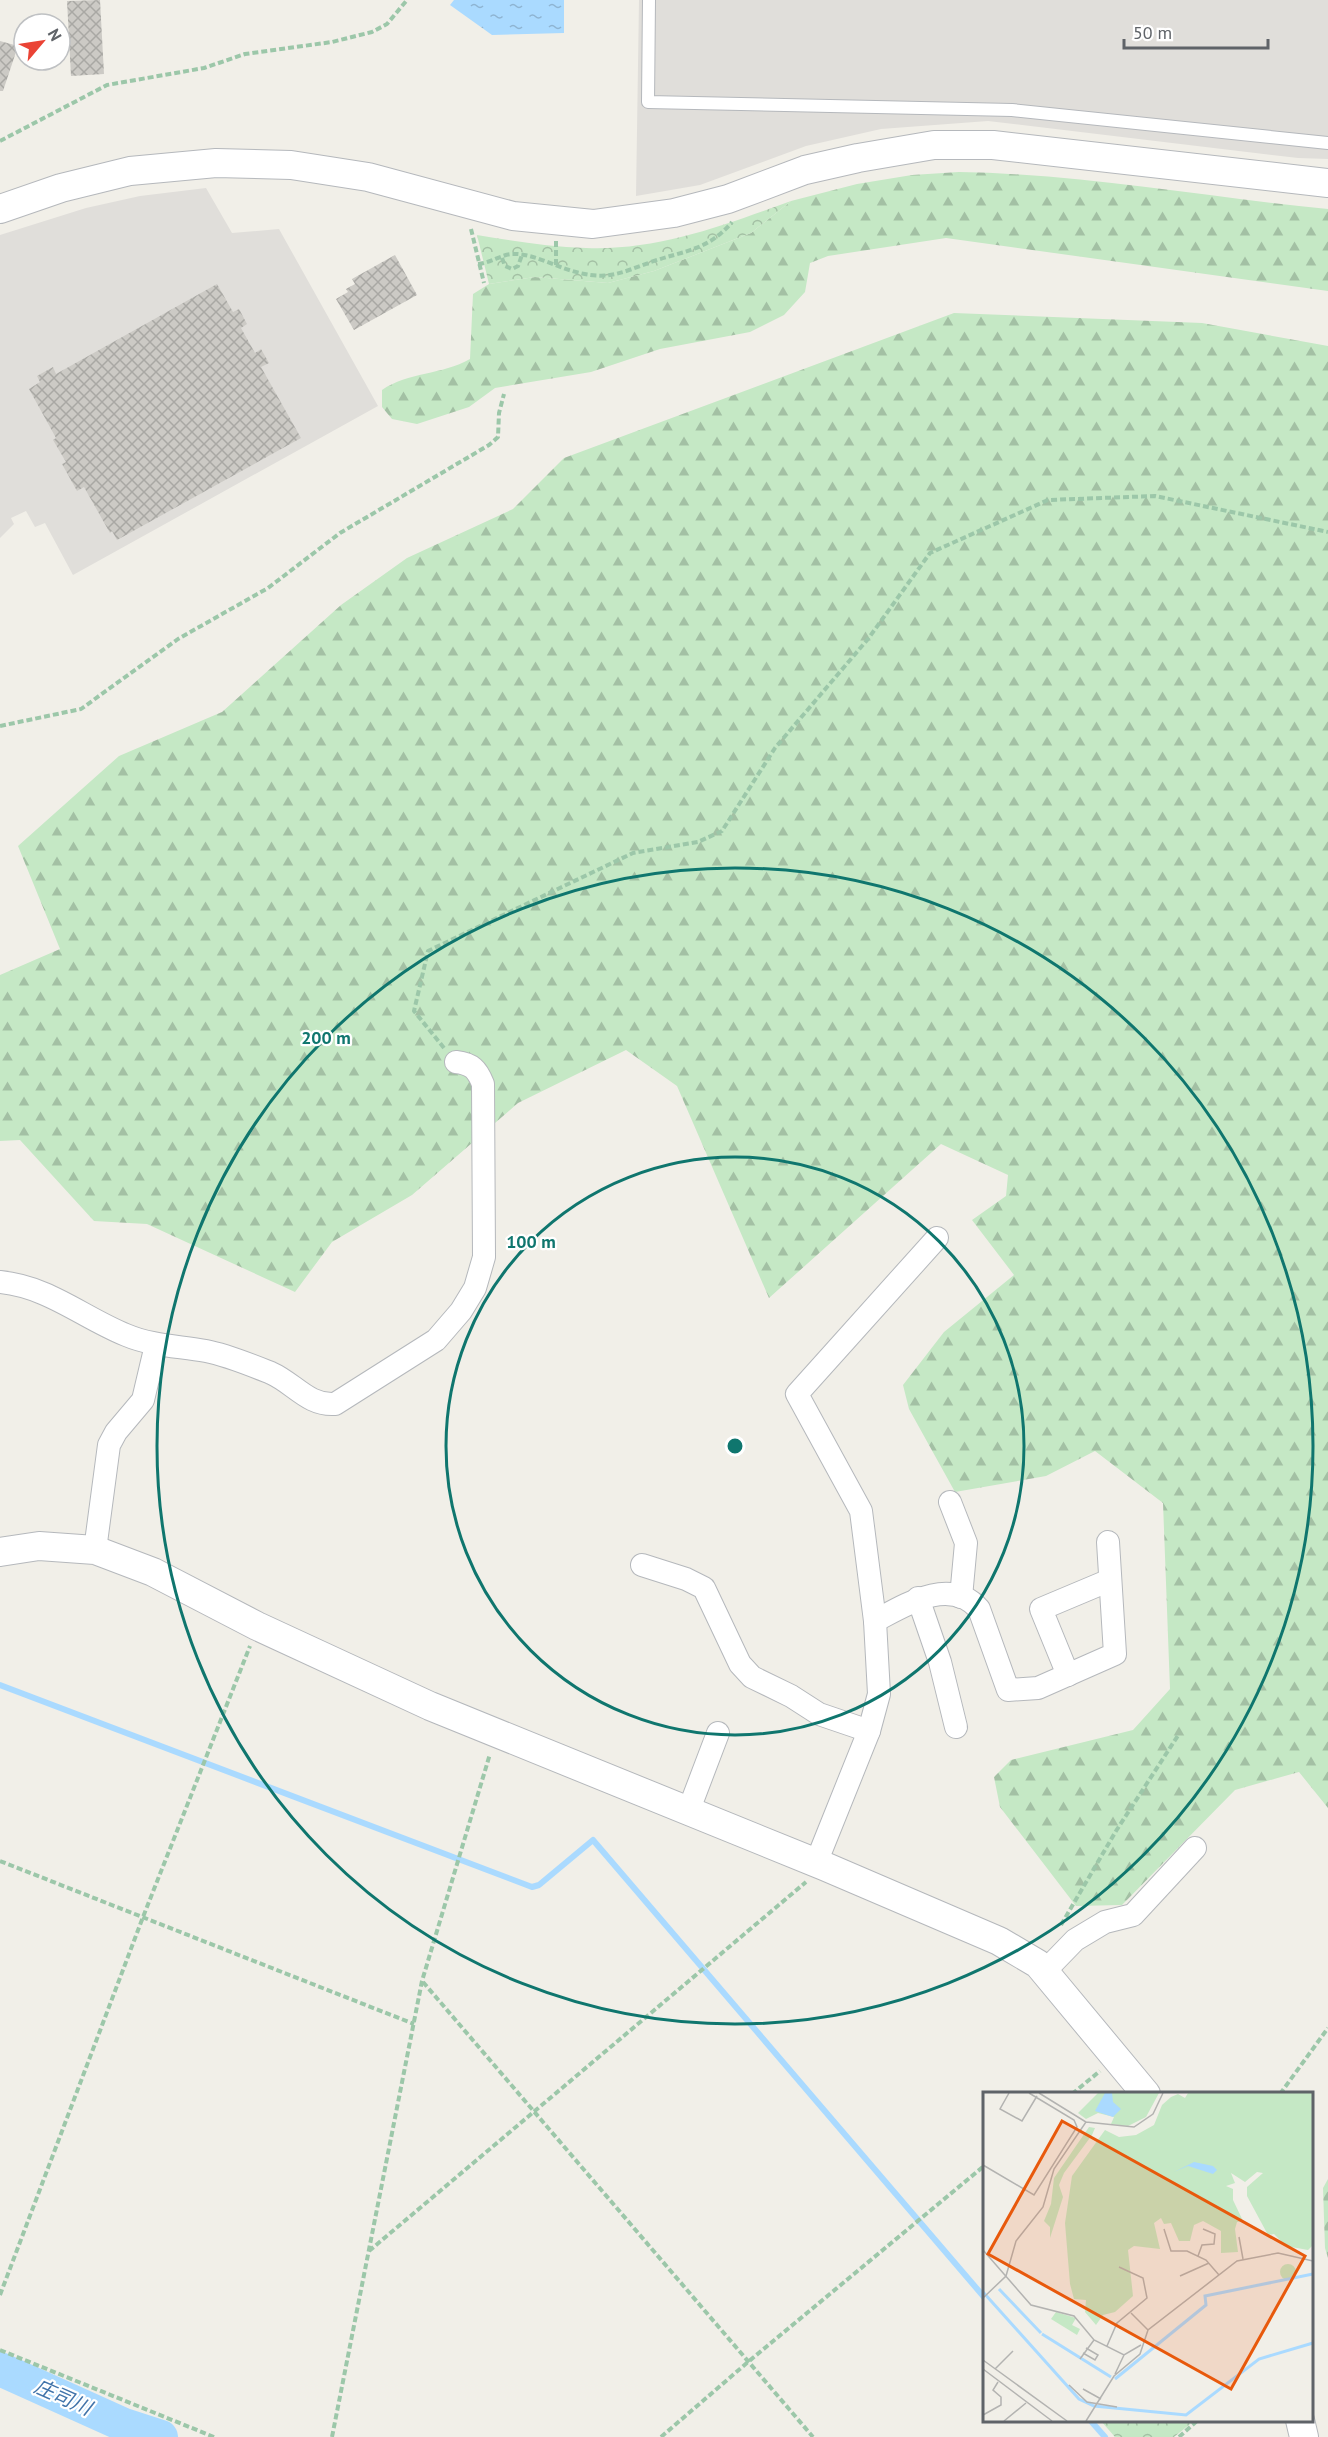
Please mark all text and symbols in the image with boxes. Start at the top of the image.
north arrow [12,12,72,72]
scale bar [1124,12,1268,50]
text: 50 m [1133,21,1172,44]
text: N [44,25,66,44]
text: 200 m [301,1026,351,1049]
text: 100 m [506,1230,556,1253]
centre of rings [725,1436,745,1456]
inset map [983,2092,1313,2422]
water label: 庄司川 [30,2373,98,2422]

